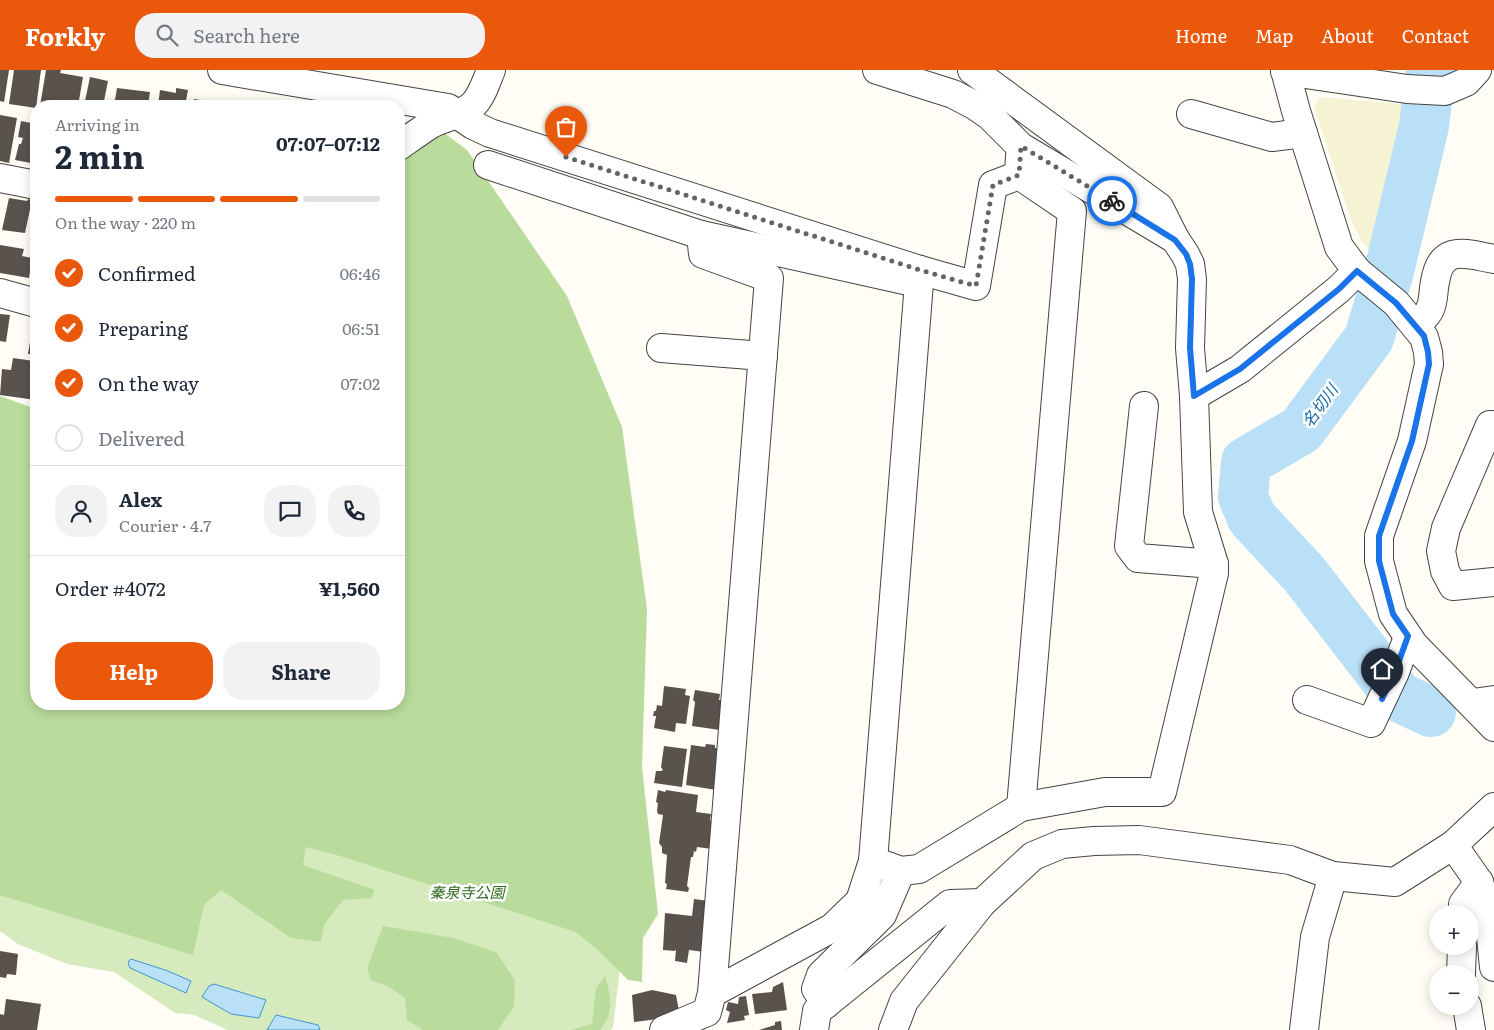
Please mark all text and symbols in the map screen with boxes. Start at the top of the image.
search box [135,13,485,58]
text: Forkly [25,18,105,53]
icon: search [153,21,181,49]
text: Search here [193,21,300,49]
text: Home [1175,22,1227,49]
text: Map [1255,22,1293,49]
text: About [1321,22,1374,49]
text: Contact [1402,22,1469,49]
pin [545,106,587,157]
text: Arriving in [55,112,140,136]
icon: bag [552,113,580,141]
text: 07:07–07:12 [276,129,380,157]
text: 2 min [55,131,144,179]
courier [1087,176,1137,226]
icon: bike [1098,187,1126,215]
text: On the way · 220 m [55,210,196,234]
icon: check [55,259,83,287]
text: Confirmed [98,259,196,287]
text: 06:46 [340,261,380,285]
icon: check [55,314,83,342]
text: Preparing [98,314,188,342]
text: 06:51 [342,316,380,340]
icon: check [55,369,83,397]
text: On the way [98,369,199,397]
text: 07:02 [340,371,380,395]
water label: 名切川 [1295,377,1344,431]
text: Delivered [98,424,185,452]
button: person [55,485,107,537]
text: Alex [119,485,162,513]
button: chat [264,485,316,537]
button: phone [328,485,380,537]
text: Courier · 4.7 [119,513,211,537]
text: Order #4072 [55,574,166,602]
text: ¥1,560 [319,574,380,602]
button: Help [55,642,213,700]
button: Share [223,642,380,700]
pin [1361,648,1403,699]
icon: home [1368,655,1396,683]
park label: 秦泉寺公園 [429,880,506,903]
map controls [1429,905,1479,1015]
button: + [1429,905,1479,955]
button: − [1429,965,1479,1015]

